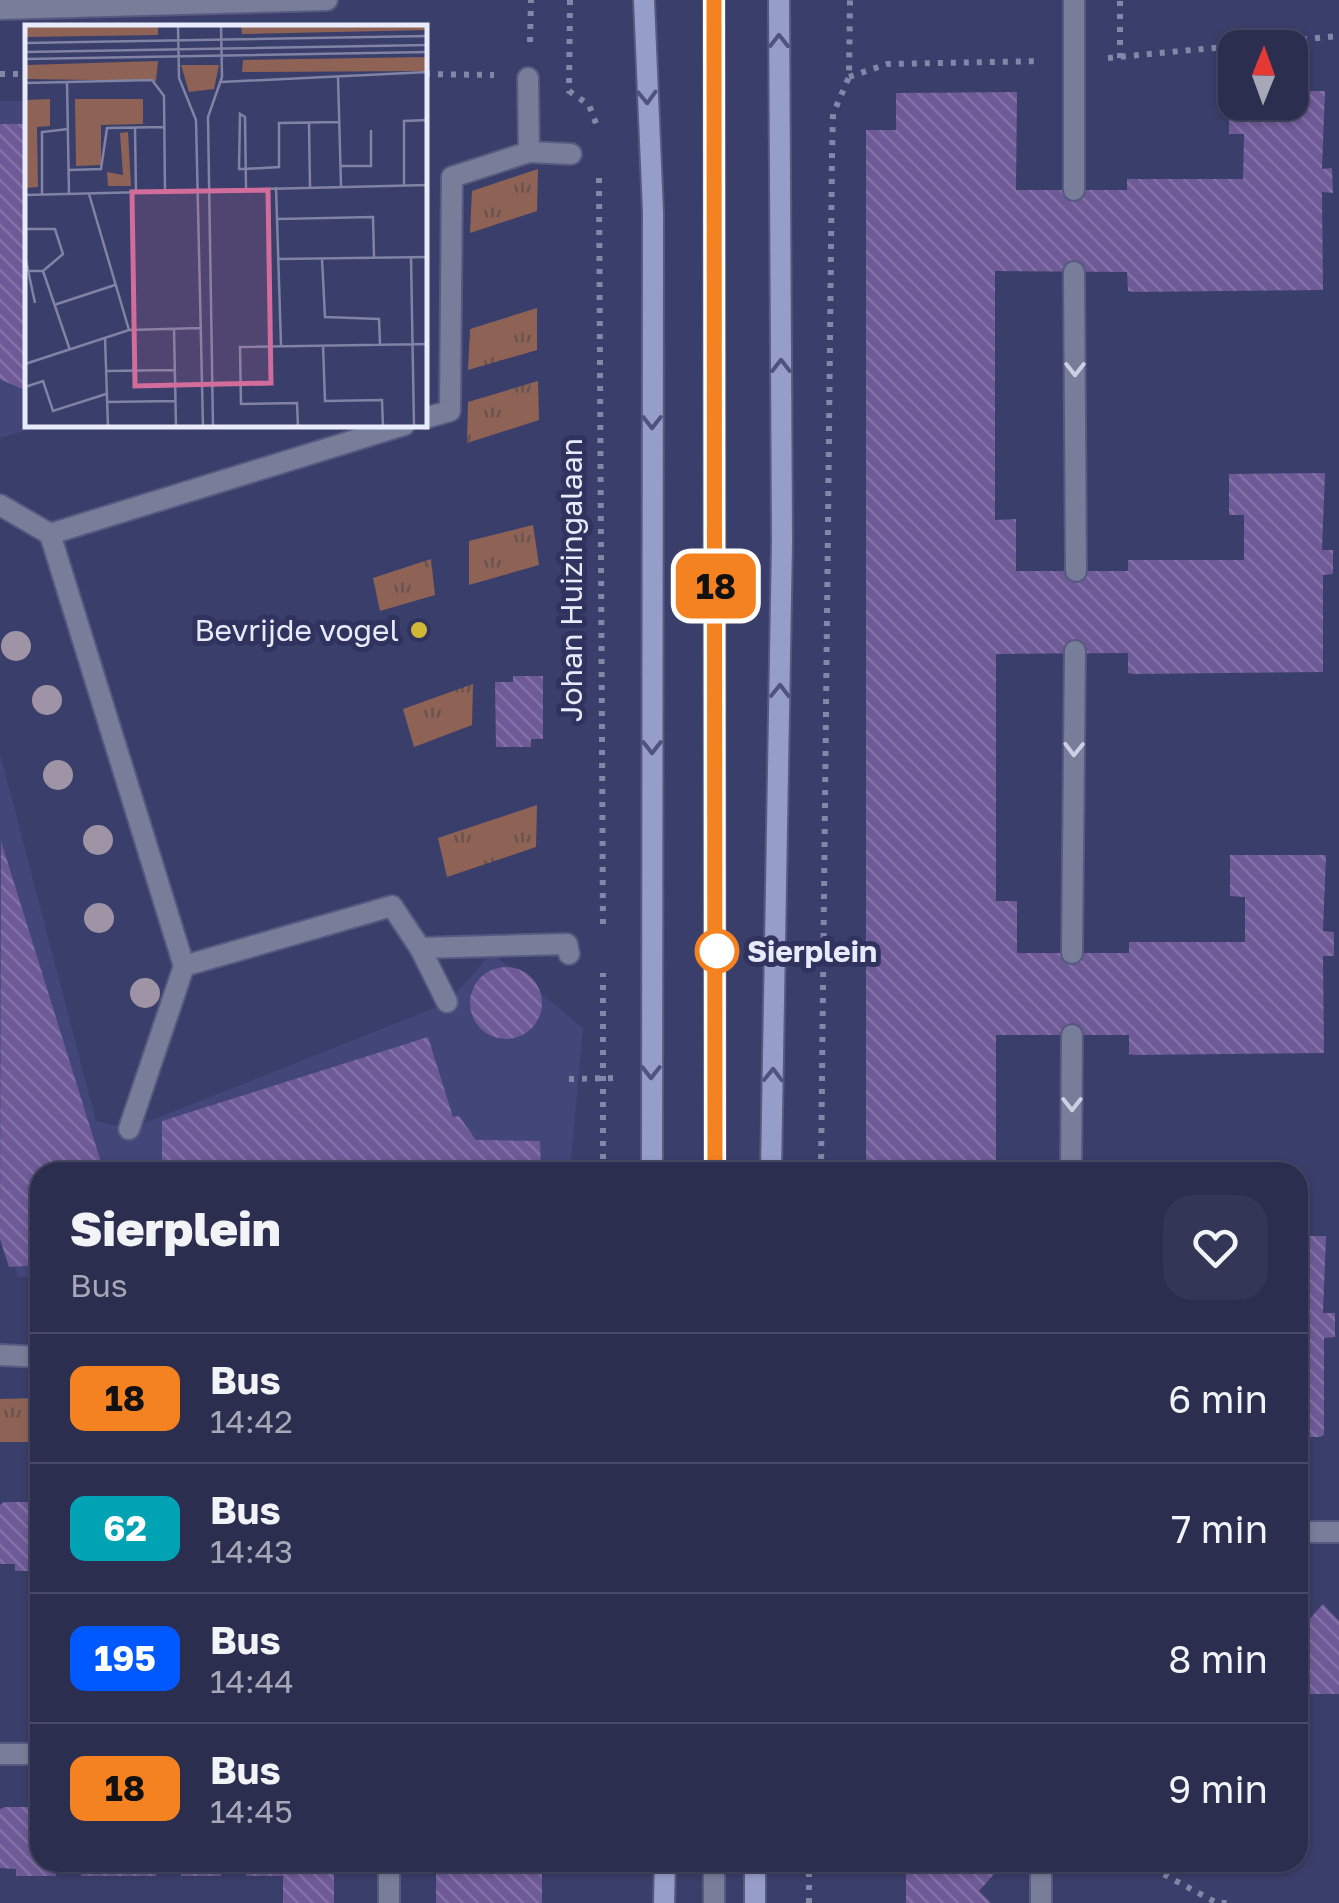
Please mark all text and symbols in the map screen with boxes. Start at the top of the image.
inset map [25,25,428,428]
north arrow [1218,30,1308,120]
map controls [1218,30,1308,120]
one-way arrow [768,33,790,48]
one-way arrow [636,90,657,106]
one-way arrow [770,358,792,374]
one-way arrow [1064,362,1086,378]
one-way arrow [641,416,663,431]
street label: Johan Huizingalaan [553,438,589,722]
line badge: 18 [671,554,761,618]
text: 18 [696,565,736,607]
place label: Bevrijde vogel [195,612,399,648]
marker: Bevrijde vogel [408,619,430,641]
one-way arrow [769,683,790,699]
one-way arrow [641,740,663,756]
one-way arrow [1063,742,1085,757]
marker: Sierplein [696,930,738,972]
place label: Sierplein [747,933,877,969]
one-way arrow [640,1066,662,1081]
one-way arrow [762,1067,784,1082]
one-way arrow [1061,1096,1083,1112]
button: heart [1163,1195,1268,1300]
text: Sierplein [70,1199,281,1257]
text: Bus [70,1266,128,1304]
text: Bus [210,1357,281,1402]
text: 6 min [1168,1376,1268,1421]
text: 18 [105,1377,145,1419]
text: 14:42 [210,1402,293,1440]
text: Bus [210,1487,281,1532]
text: 7 min [1171,1506,1268,1551]
text: 62 [103,1507,147,1549]
text: 14:43 [210,1532,293,1570]
text: Bus [210,1617,281,1662]
text: 8 min [1168,1636,1268,1681]
text: 195 [94,1637,156,1679]
text: 14:44 [210,1662,294,1700]
text: Bus [210,1747,281,1792]
text: 9 min [1168,1766,1268,1811]
text: 18 [105,1767,145,1809]
text: 14:45 [210,1792,293,1830]

